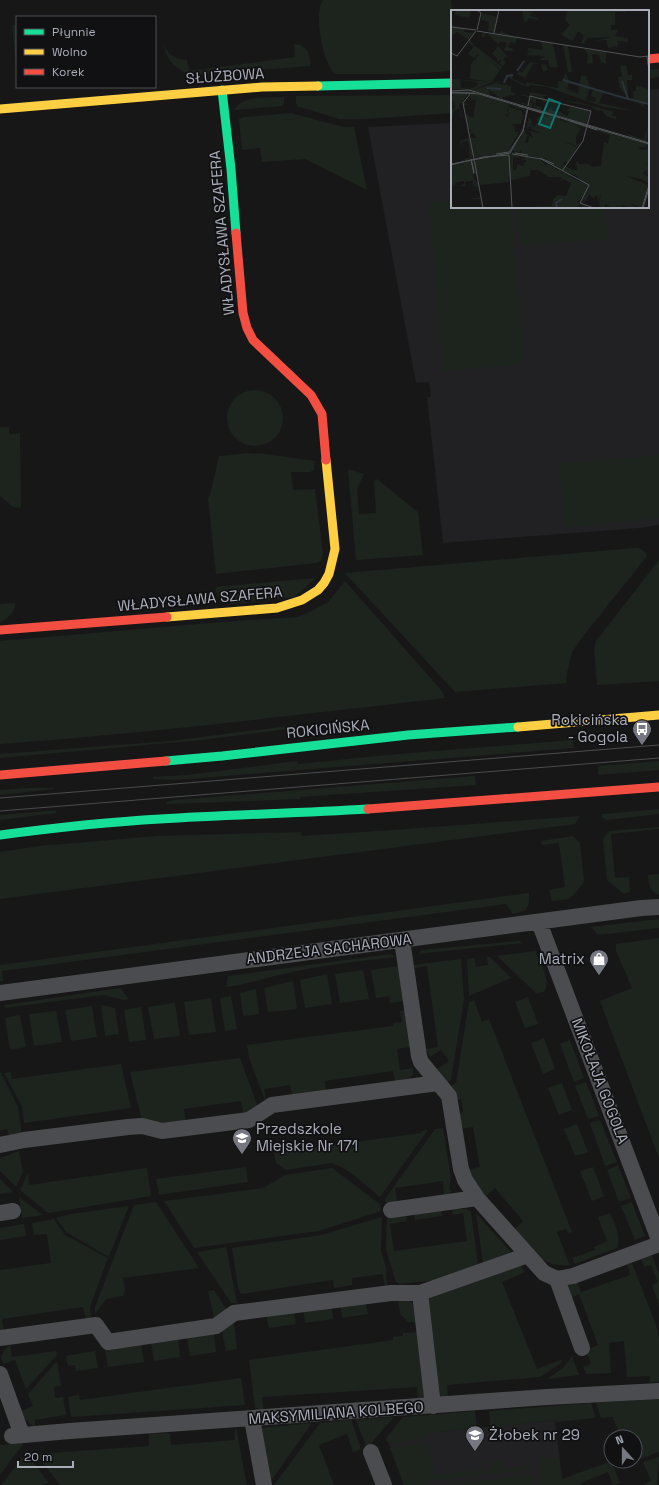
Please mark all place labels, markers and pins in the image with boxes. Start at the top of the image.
place label: Rokicińska - Gogola [551,710,628,746]
bus stop icon: Rokicińska - Gogola [631,718,653,746]
shop icon: Matrix [588,948,610,976]
place label: Matrix [539,949,585,968]
place label: Przedszkole Miejskie Nr 171 [256,1119,358,1155]
school or university icon: Przedszkole Miejskie Nr 171 [231,1127,253,1155]
school or university icon: Żłobek nr 29 [464,1424,486,1452]
place label: Żłobek nr 29 [489,1425,580,1444]

